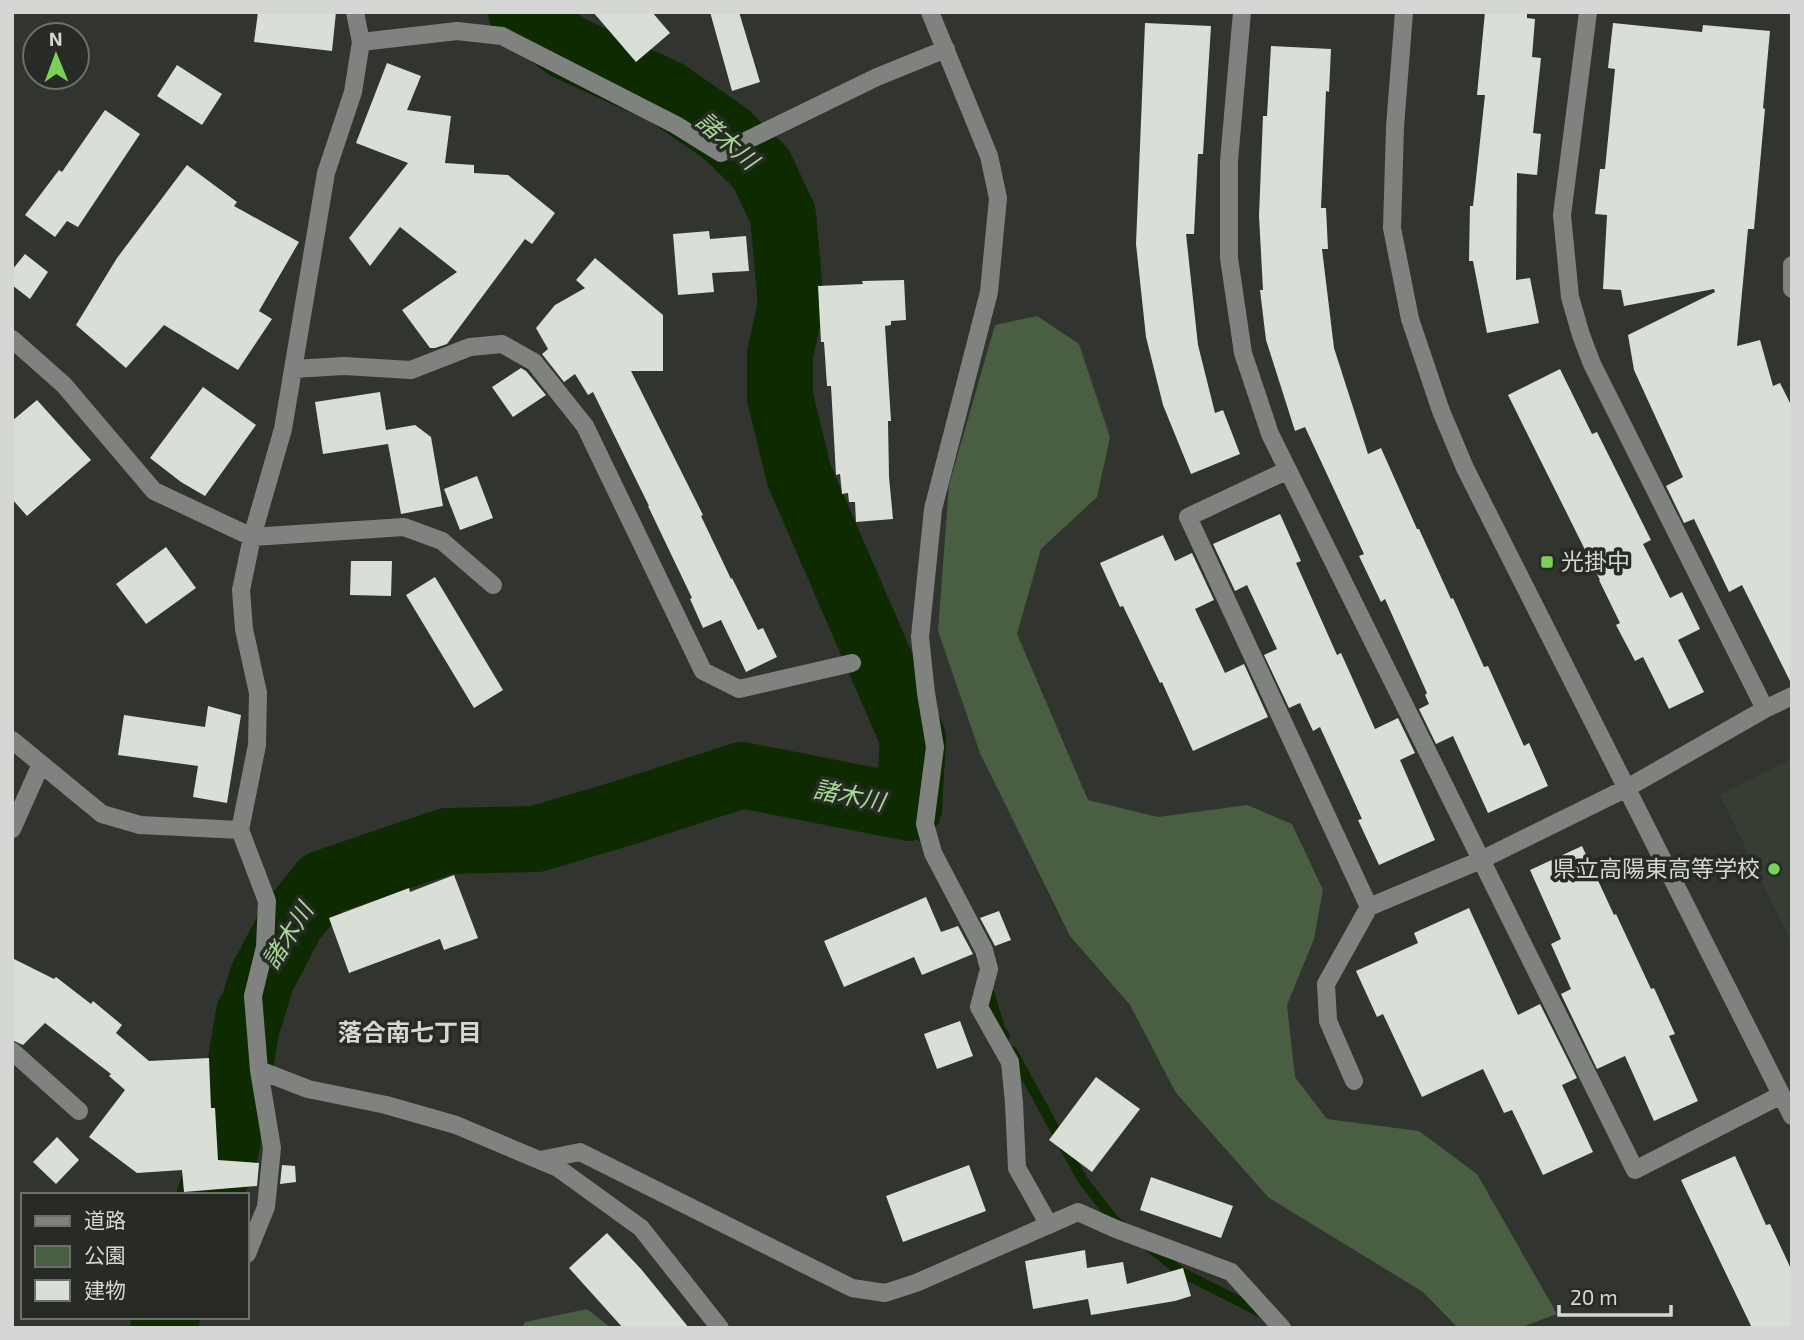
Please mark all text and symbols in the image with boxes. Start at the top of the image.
north arrow [21,21,91,91]
text: N [49,27,63,50]
water label: 諸木川 [691,105,767,176]
place label: 光掛中 [1561,547,1630,575]
marker: 光掛中 [1539,554,1555,570]
water label: 諸木川 [811,773,890,816]
place label: 県立高陽東高等学校 [1553,854,1760,882]
marker: 県立高陽東高等学校 [1766,861,1782,877]
water label: 諸木川 [255,894,320,973]
district label: 落合南七丁目 [338,1017,482,1046]
legend [21,1193,248,1319]
text: 道路 [84,1207,126,1232]
text: 公園 [84,1242,126,1267]
scale bar [1559,1274,1671,1318]
text: 建物 [84,1277,126,1302]
text: 20 m [1570,1284,1618,1309]

